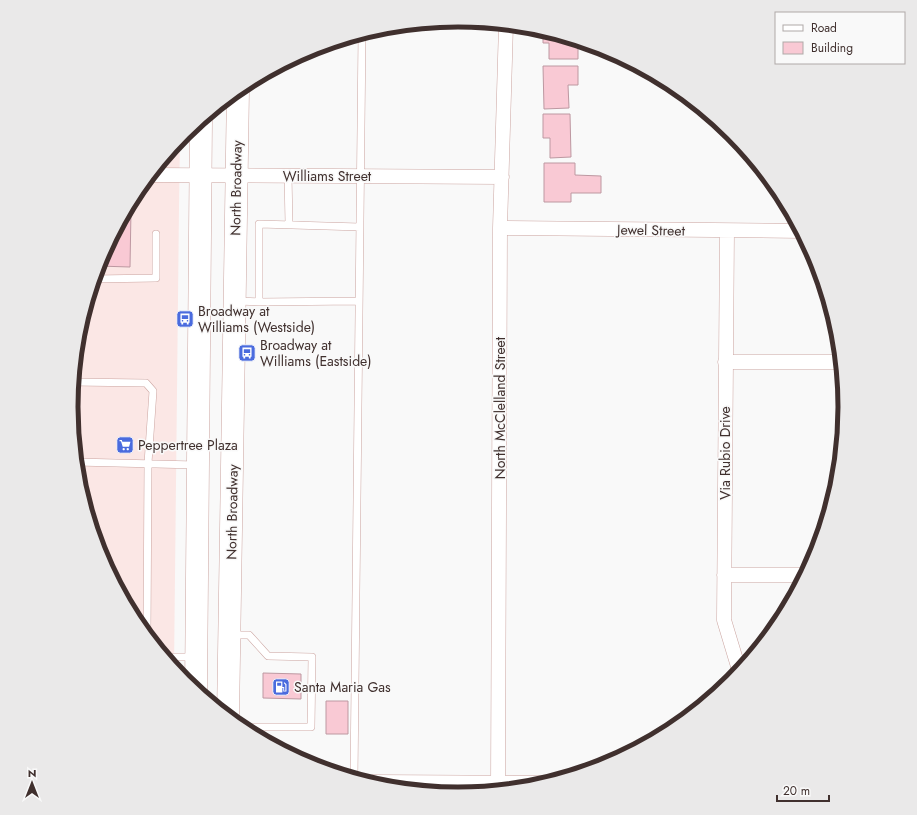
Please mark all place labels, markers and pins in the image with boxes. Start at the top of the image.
place label: Broadway at Williams (Westside) [198,301,315,337]
bus stop icon: Broadway at Williams (Westside) [175,309,195,329]
place label: Broadway at Williams (Eastside) [260,335,372,371]
bus stop icon: Broadway at Williams (Eastside) [237,343,257,363]
supermarket icon: Peppertree Plaza [115,435,135,455]
place label: Peppertree Plaza [138,435,238,455]
fuel station icon: Santa Maria Gas [271,677,291,697]
place label: Santa Maria Gas [294,677,391,697]

